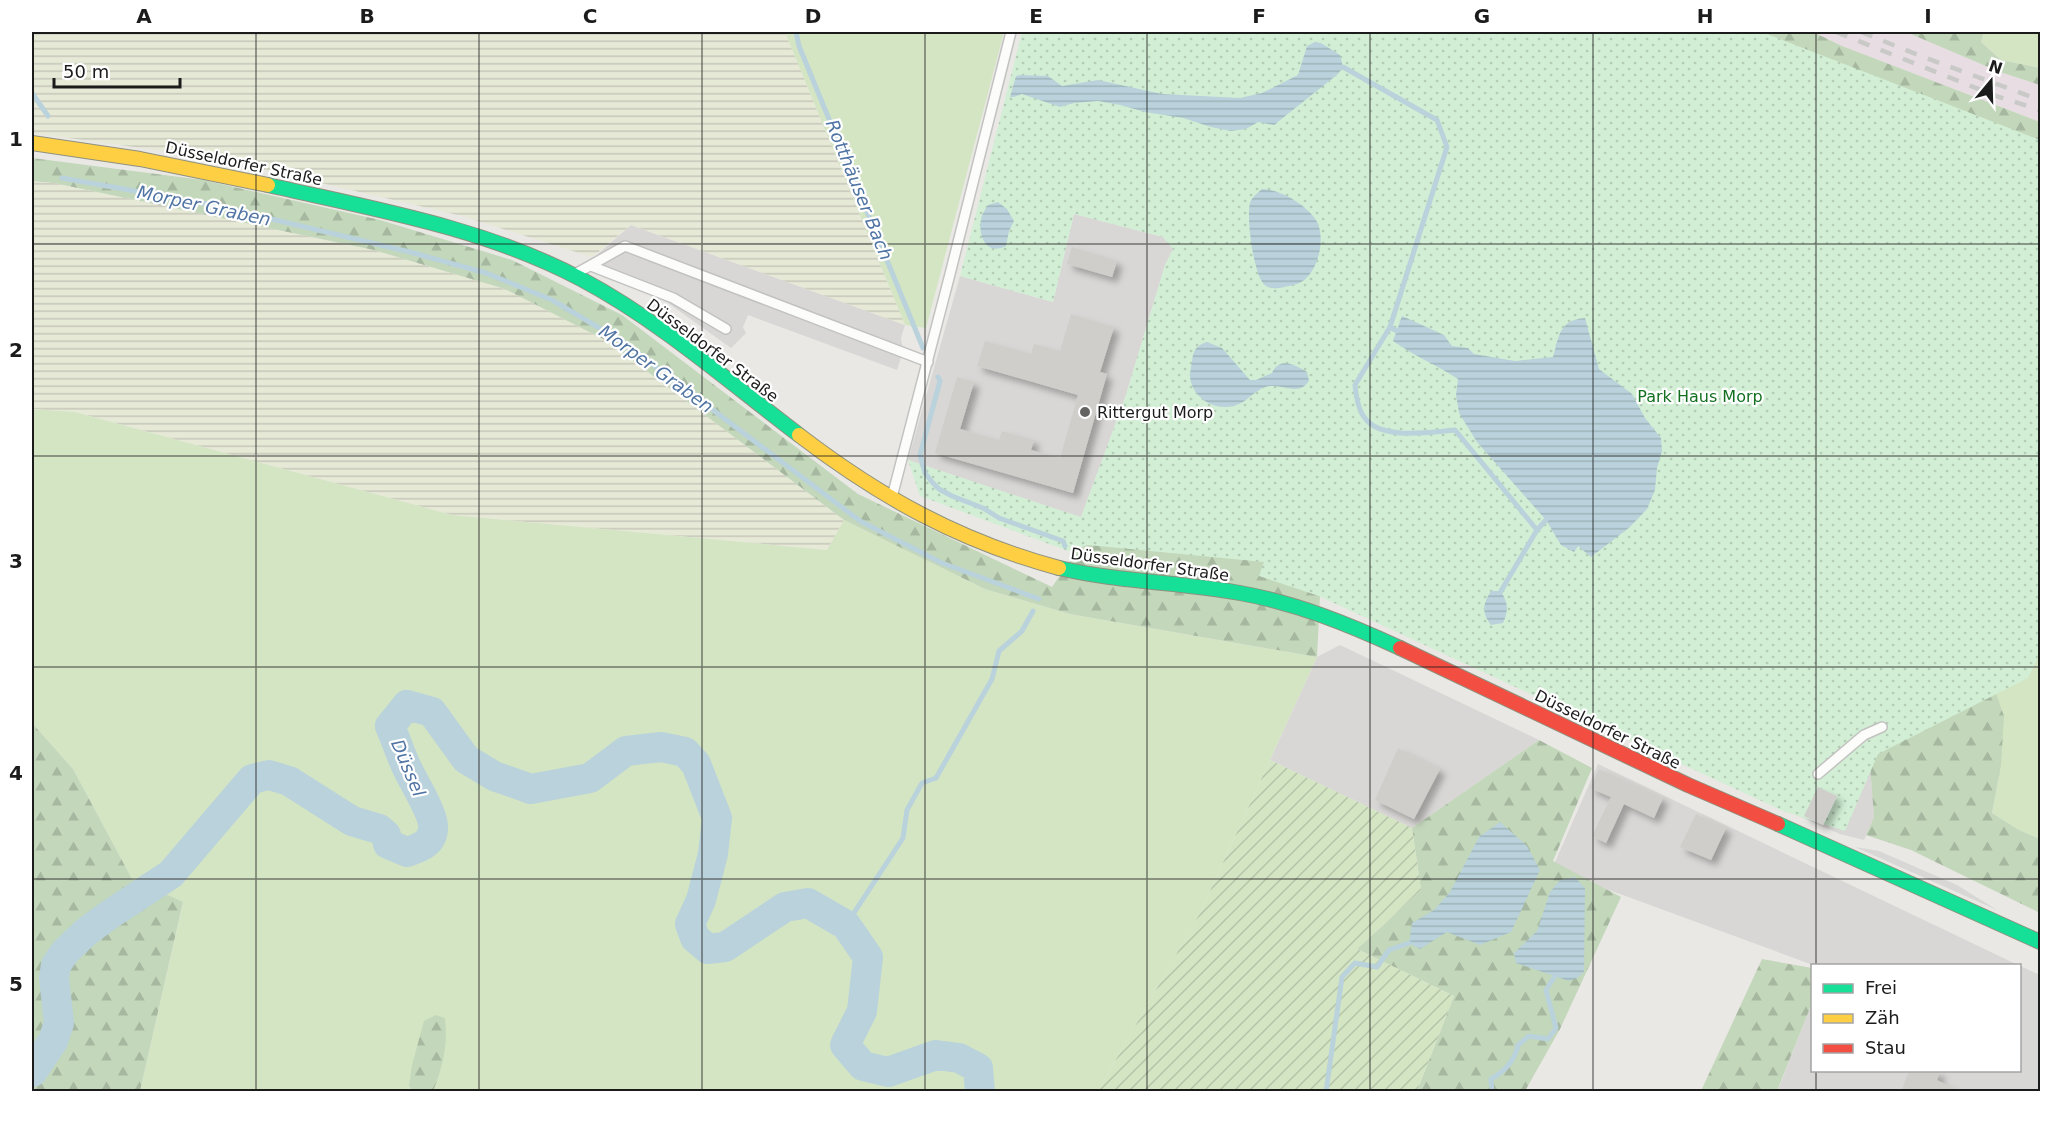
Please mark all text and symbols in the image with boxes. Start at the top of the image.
text: A [136,4,152,28]
text: B [359,4,375,28]
text: C [583,4,597,28]
text: D [805,4,821,28]
text: E [1029,4,1043,28]
text: F [1252,4,1266,28]
text: G [1474,4,1490,28]
text: H [1697,4,1713,28]
text: I [1924,4,1932,28]
scale bar [54,51,180,89]
north arrow [1961,51,2021,111]
text: N [1986,56,2005,78]
text: 50 m [63,61,109,82]
water label: Rotthäuser Bach [822,116,897,263]
text: 1 [9,127,23,151]
street label: Düsseldorfer Straße [164,138,324,189]
water label: Morper Graben [135,181,273,230]
street label: Düsseldorfer Straße [643,295,782,406]
water label: Morper Graben [595,320,717,417]
text: 2 [9,338,23,362]
park label: Park Haus Morp [1637,387,1763,406]
place label: Rittergut Morp [1097,403,1213,422]
marker: Rittergut Morp [1078,405,1092,419]
street label: Düsseldorfer Straße [1069,544,1230,585]
text: 3 [9,549,23,573]
street label: Düsseldorfer Straße [1532,686,1684,773]
water label: Düssel [387,736,430,800]
text: 4 [9,761,23,785]
legend [1811,964,2021,1072]
text: 5 [9,972,23,996]
text: Frei [1865,977,1897,998]
text: Zäh [1865,1007,1900,1028]
text: Stau [1865,1037,1906,1058]

